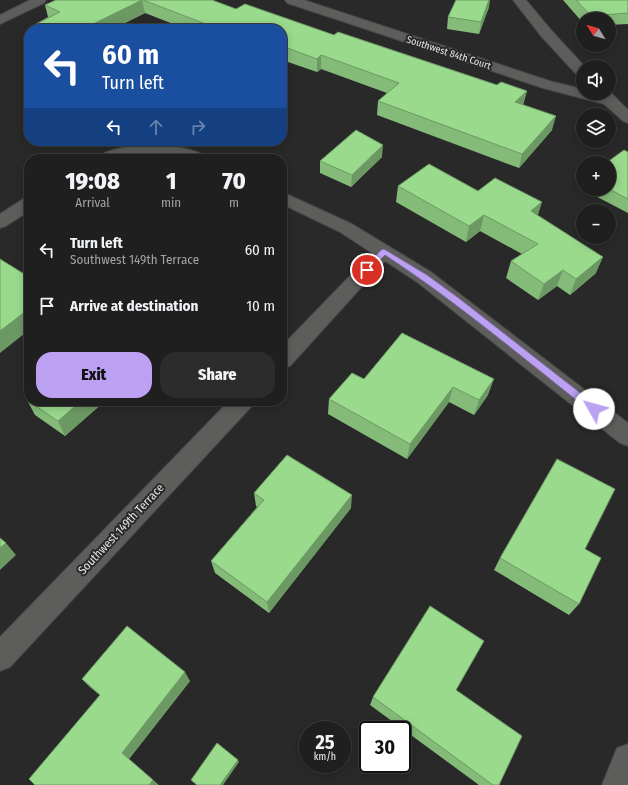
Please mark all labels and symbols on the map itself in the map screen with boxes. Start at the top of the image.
north arrow [576,12,616,52]
street label: Southwest 84th Court [405,34,493,73]
pin [350,253,384,287]
position arrow [573,388,615,430]
street label: Southwest 149th Terrace [75,481,167,577]
speed limit sign: 30 [359,721,411,773]

